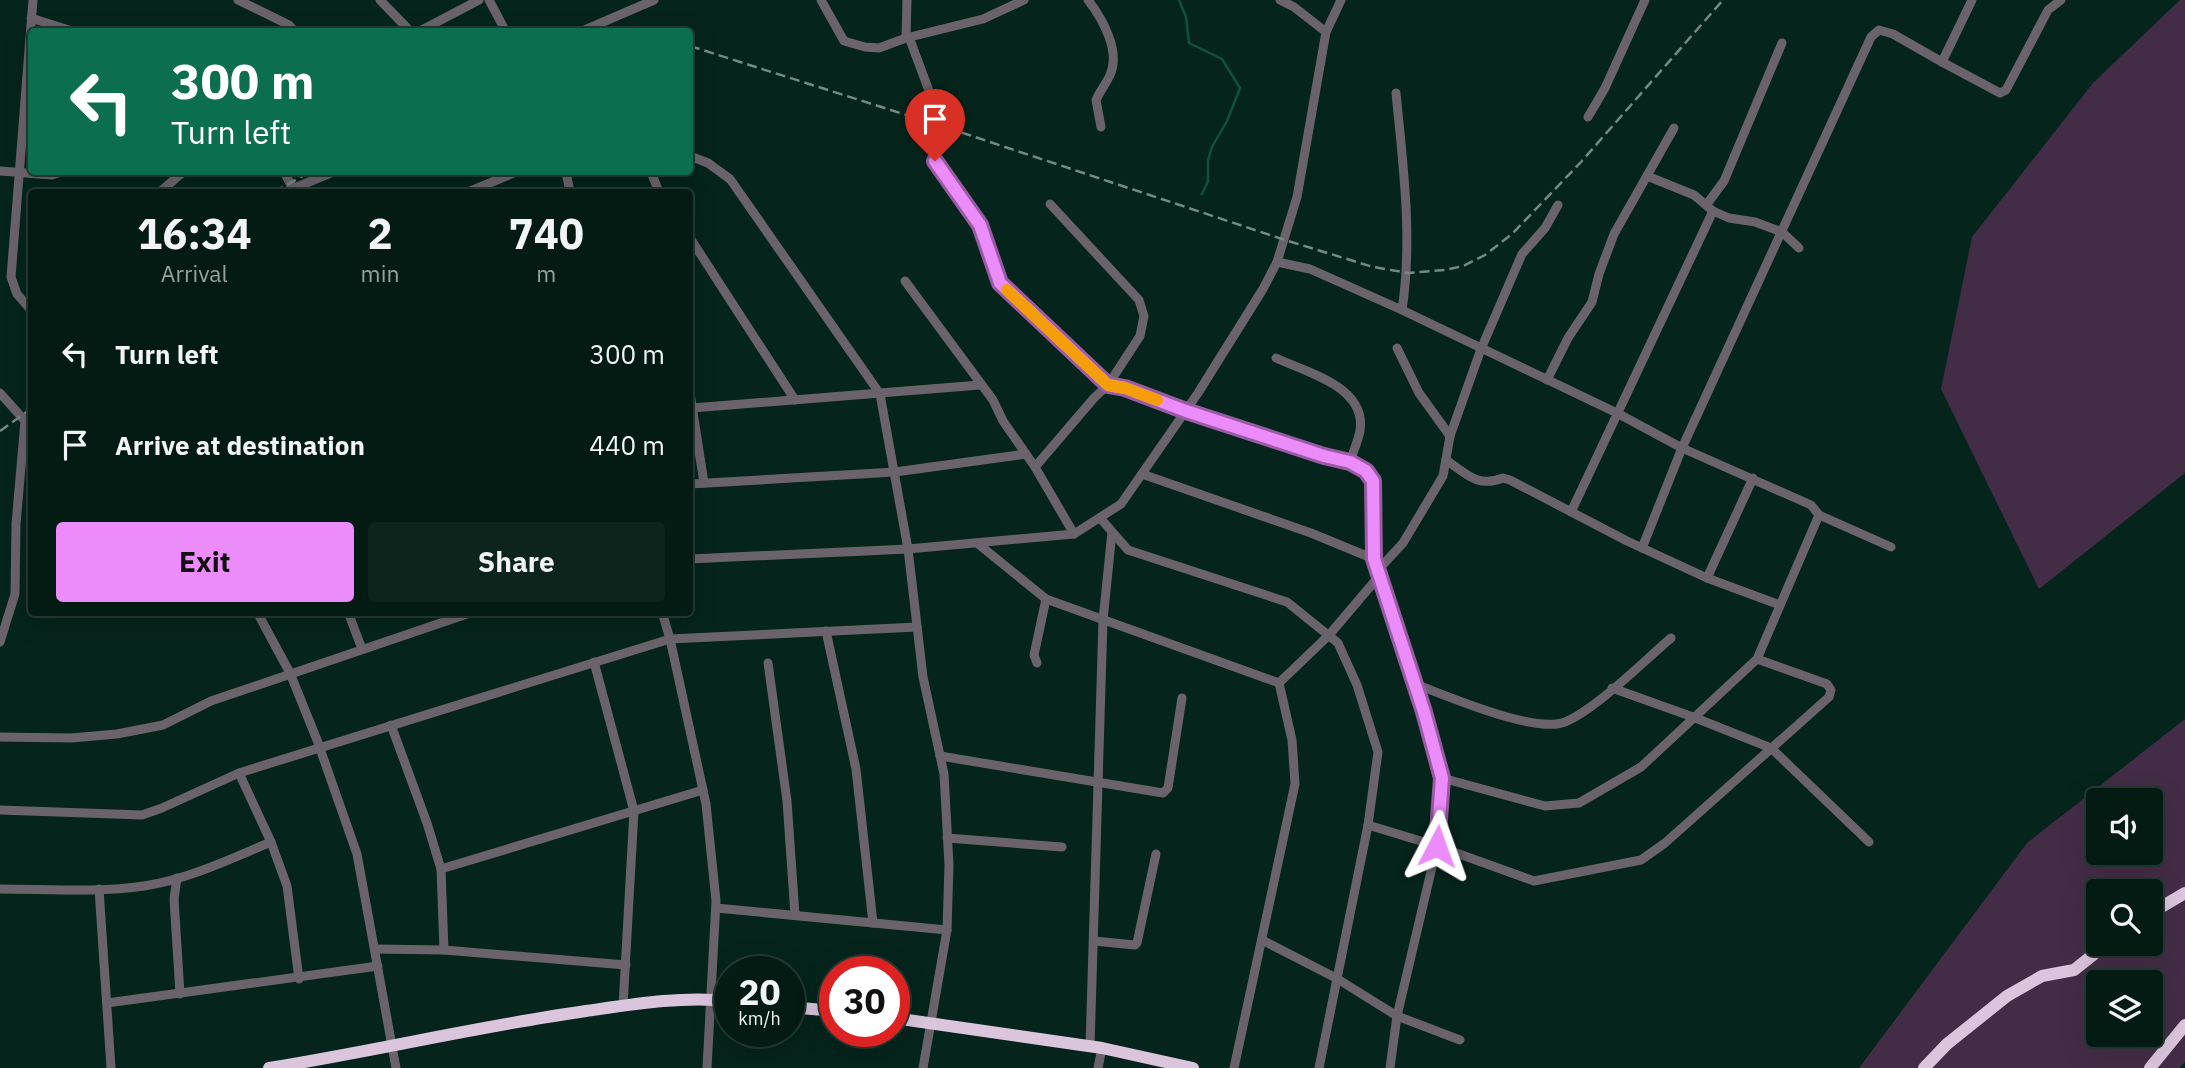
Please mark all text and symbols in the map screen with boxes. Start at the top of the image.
text: 300 m [171,49,315,112]
icon: left [56,56,147,147]
pin [905,89,965,161]
icon: arrive [916,100,954,138]
text: Turn left [171,111,291,153]
text: 16:34 [137,206,252,261]
text: 2 [367,206,393,261]
text: 740 [508,206,584,261]
text: Arrival [161,258,228,288]
text: min [361,258,399,288]
text: m [536,258,556,288]
icon: left [56,335,94,373]
text: Turn left [115,337,218,371]
text: 300 m [589,337,665,371]
icon: arrive [56,426,94,464]
text: Arrive at destination [115,428,365,462]
text: 440 m [589,428,665,462]
button: Exit [56,522,354,602]
button: Share [368,522,665,602]
map controls [2086,788,2163,1047]
button: sound [2086,788,2163,865]
position arrow [1400,809,1474,883]
button: search [2086,879,2163,956]
speed limit sign: 30 [819,956,910,1047]
text: 20 [738,969,781,1015]
button: layers [2086,970,2163,1047]
text: km/h [738,1007,781,1030]

